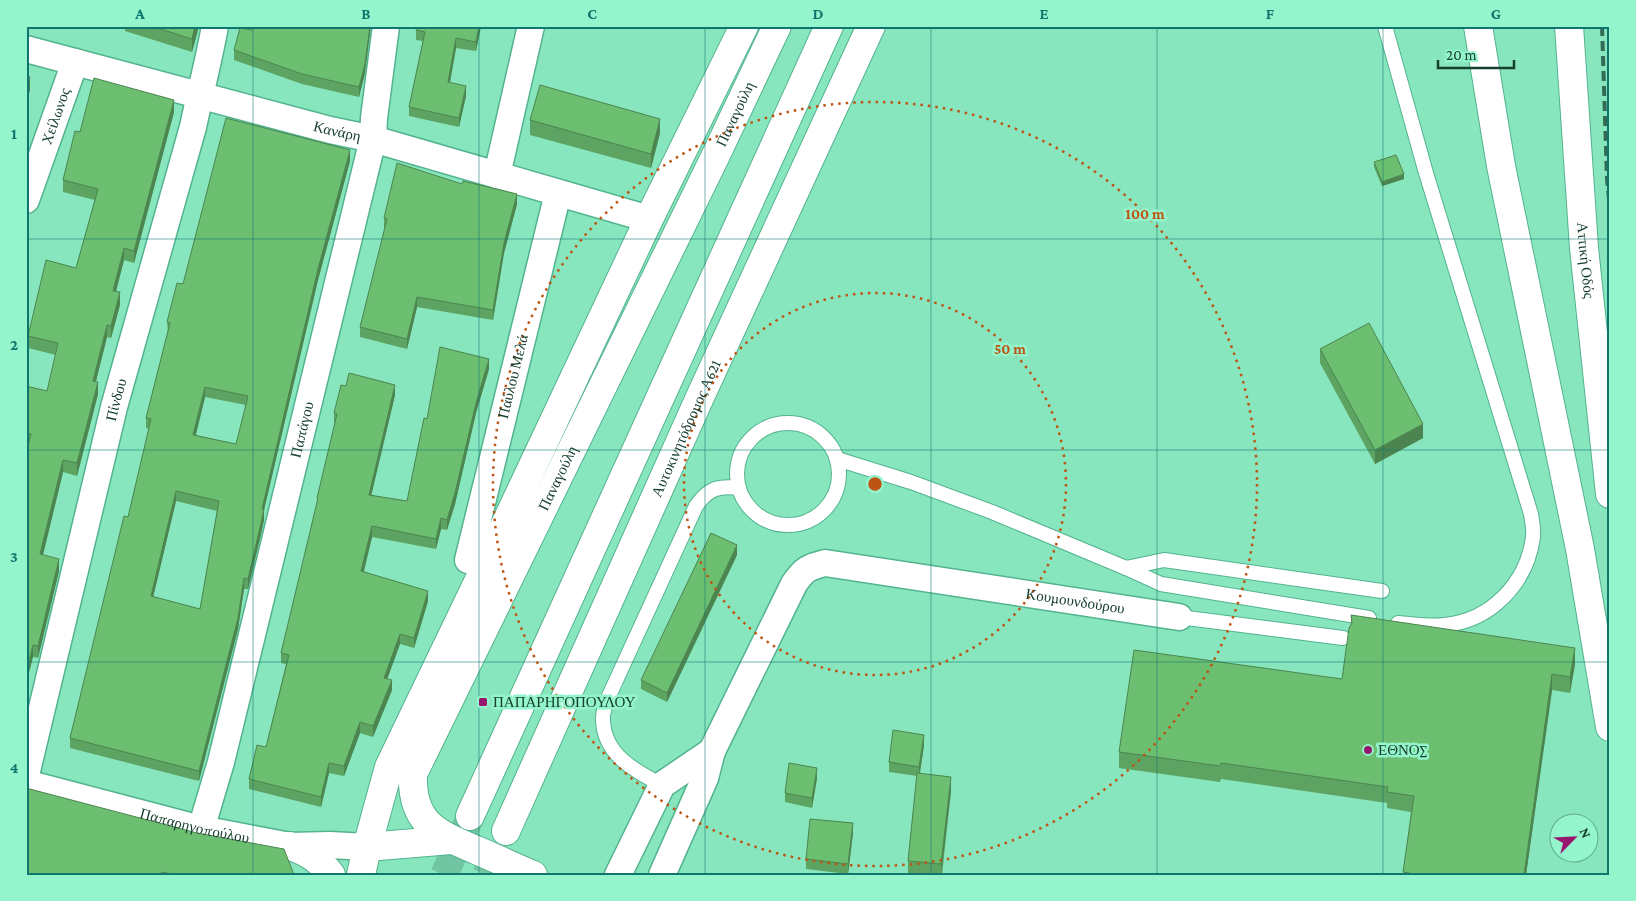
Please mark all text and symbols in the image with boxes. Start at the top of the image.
text: A [134,5,145,22]
text: B [361,5,371,22]
text: C [587,5,597,22]
text: D [812,5,824,22]
text: E [1039,5,1049,22]
text: F [1266,5,1275,22]
text: G [1491,5,1501,22]
scale bar [1438,38,1515,70]
text: 20 m [1446,47,1477,63]
street label: Παναγούλη [713,79,758,149]
street label: Χείλωνος [38,86,73,146]
street label: Κανάρη [312,118,363,144]
text: 1 [11,125,17,142]
text: 100 m [1125,206,1165,222]
street label: Αττική Οδός [1574,222,1597,299]
street label: Παύλου Μελά [495,333,531,420]
text: 2 [10,336,18,353]
text: 50 m [994,341,1026,357]
street label: Αυτοκινητόδρομος Α621 [648,358,724,499]
street label: Πίνδου [103,376,130,423]
street label: Παπάγου [287,400,317,459]
street label: Παναγούλη [535,443,580,513]
centre of rings [866,475,884,493]
text: 3 [10,548,18,565]
street label: Κουμουνδούρου [1025,586,1126,617]
place label: ΠΑΠΑΡΗΓΟΠΟΥΛΟΥ [493,694,636,710]
marker: ΠΑΠΑΡΗΓΟΠΟΥΛΟΥ [477,696,489,708]
place label: ΕΘΝΟΣ [1378,742,1427,758]
marker: ΕΘΝΟΣ [1362,744,1374,756]
text: 4 [10,759,19,776]
street label: Παπαρηγοπούλου [138,805,251,846]
north arrow [1548,814,1598,864]
text: N [1577,825,1595,841]

